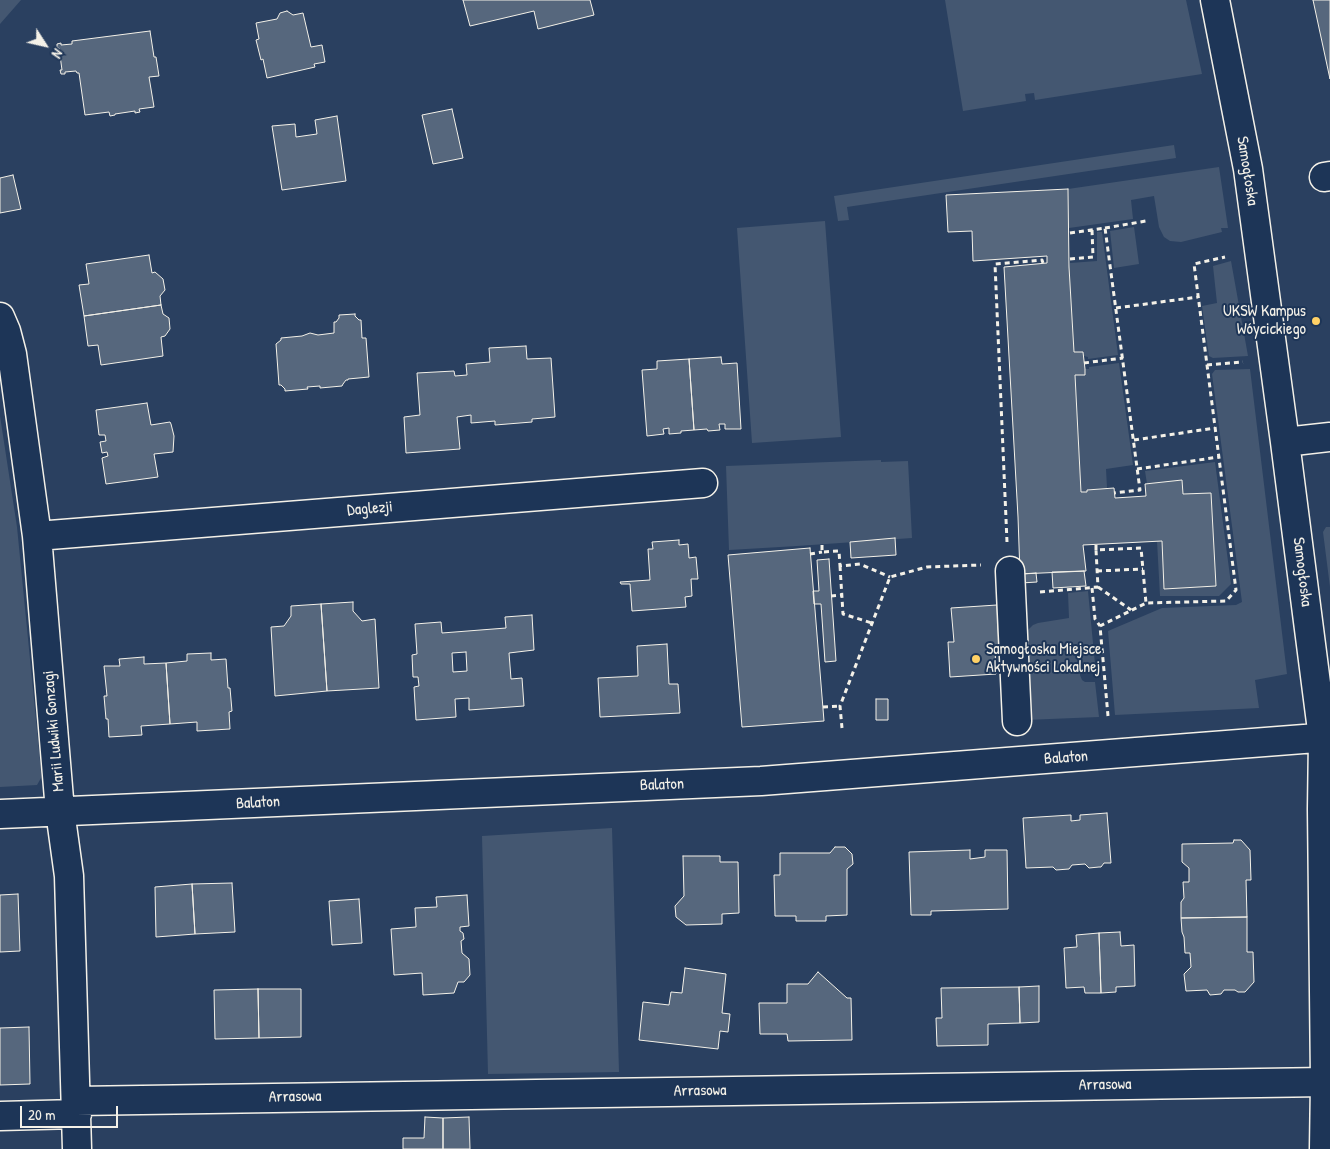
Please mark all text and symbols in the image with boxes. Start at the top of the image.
north arrow [20,20,70,70]
text: N [48,45,68,62]
street label: Samogłoska [1232,135,1262,207]
place label: UKSW Kampus Wóycickiego [1223,302,1306,340]
marker: UKSW Kampus Wóycickiego [1310,315,1322,327]
street label: Daglezji [346,497,394,521]
street label: Samogłoska [1288,536,1316,608]
place label: Samogłoska Miejsce Aktywności Lokalnej [986,640,1101,678]
marker: Samogłoska Miejsce Aktywności Lokalnej [970,653,982,665]
street label: Marii Ludwiki Gonzagi [39,670,69,792]
street label: Balaton [1043,747,1089,769]
street label: Balaton [640,775,684,795]
street label: Balaton [235,792,281,814]
street label: Arrasowa [1078,1075,1132,1095]
street label: Arrasowa [673,1081,727,1101]
street label: Arrasowa [268,1087,322,1107]
scale bar [22,1096,120,1128]
text: 20 m [28,1104,55,1125]

